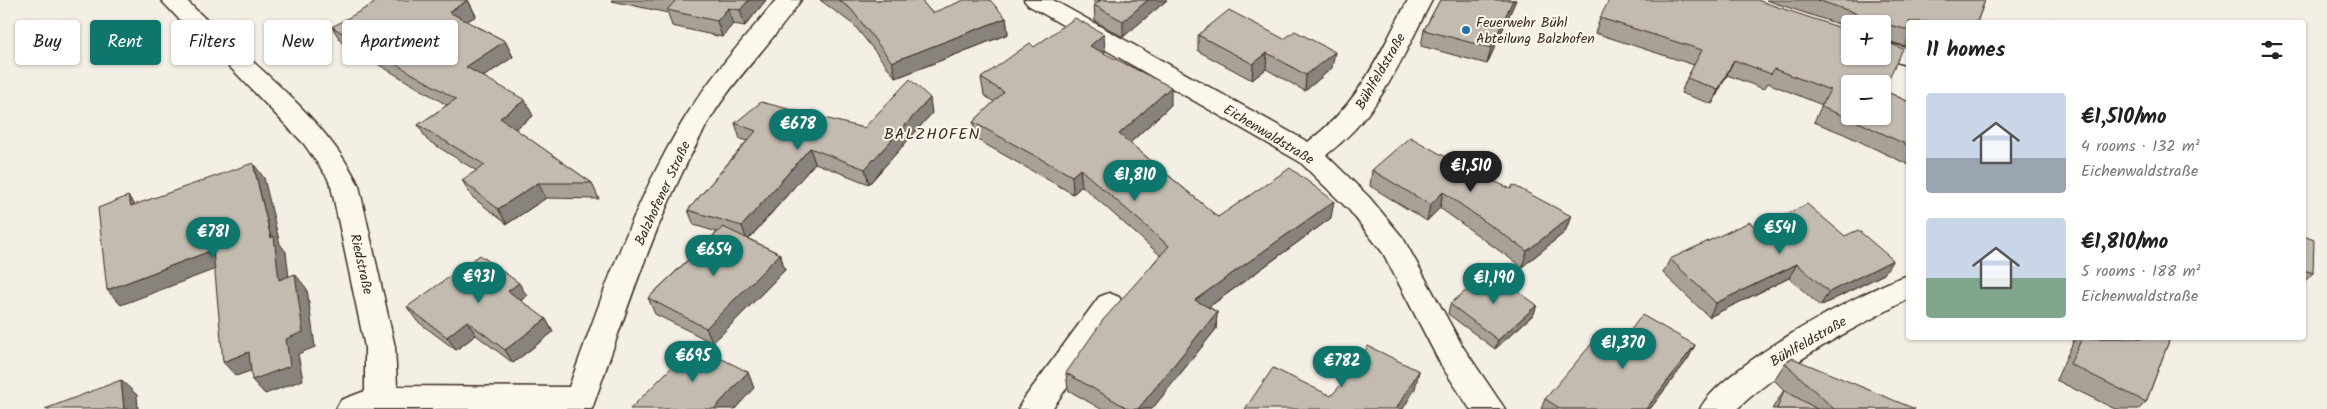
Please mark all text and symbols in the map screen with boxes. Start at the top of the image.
place label: Feuerwehr Bühl Abteilung Balzhofen [1476,12,1595,50]
map controls [1841,15,1891,125]
button: + [1841,15,1891,65]
chip: Buy [15,20,80,65]
chip: Rent [90,20,161,65]
chip: Filters [171,20,254,65]
chip: New [264,20,332,65]
chip: Apartment [342,20,458,65]
marker: Feuerwehr Bühl Abteilung Balzhofen [1460,24,1472,36]
street label: Bühlfeldstraße [1350,28,1412,114]
text: 11 homes [1926,34,2005,67]
icon: filters [2258,36,2286,64]
button: − [1841,75,1891,125]
street label: Eichenwaldstraße [1219,99,1319,171]
text: €1,510/mo [2081,101,2167,134]
pin: €678 [768,108,828,151]
text: €678 [780,112,816,137]
icon: home [1966,113,2026,173]
district label: BALZHOFEN [884,122,980,147]
text: 4 rooms · 132 m² [2081,134,2200,159]
street label: Balzhofener Straße [629,137,697,249]
pin: €1,510 [1430,150,1512,193]
text: €1,510 [1451,154,1491,179]
text: Eichenwaldstraße [2081,159,2198,184]
pin: €1,810 [1094,160,1176,202]
text: €1,810 [1114,163,1156,188]
pin: €541 [1750,212,1810,255]
pin: €781 [183,216,243,259]
text: €541 [1764,216,1796,241]
text: €781 [197,220,229,245]
text: €1,810/mo [2081,226,2168,259]
street label: Riedstraße [343,232,379,298]
pin: €654 [684,234,744,277]
text: €654 [696,238,732,263]
icon: home [1966,238,2026,298]
text: 5 rooms · 188 m² [2081,259,2200,284]
pin: €931 [449,262,509,304]
pin: €1,190 [1453,262,1535,305]
text: €931 [463,265,495,290]
text: €1,190 [1474,266,1514,291]
text: Eichenwaldstraße [2081,284,2198,309]
street label: Bühlfeldstraße [1766,311,1852,373]
pin: €1,370 [1582,328,1664,370]
text: €1,370 [1601,331,1645,356]
pin: €695 [663,340,723,383]
text: €695 [675,344,711,369]
pin: €782 [1312,346,1372,388]
text: €782 [1324,349,1360,374]

